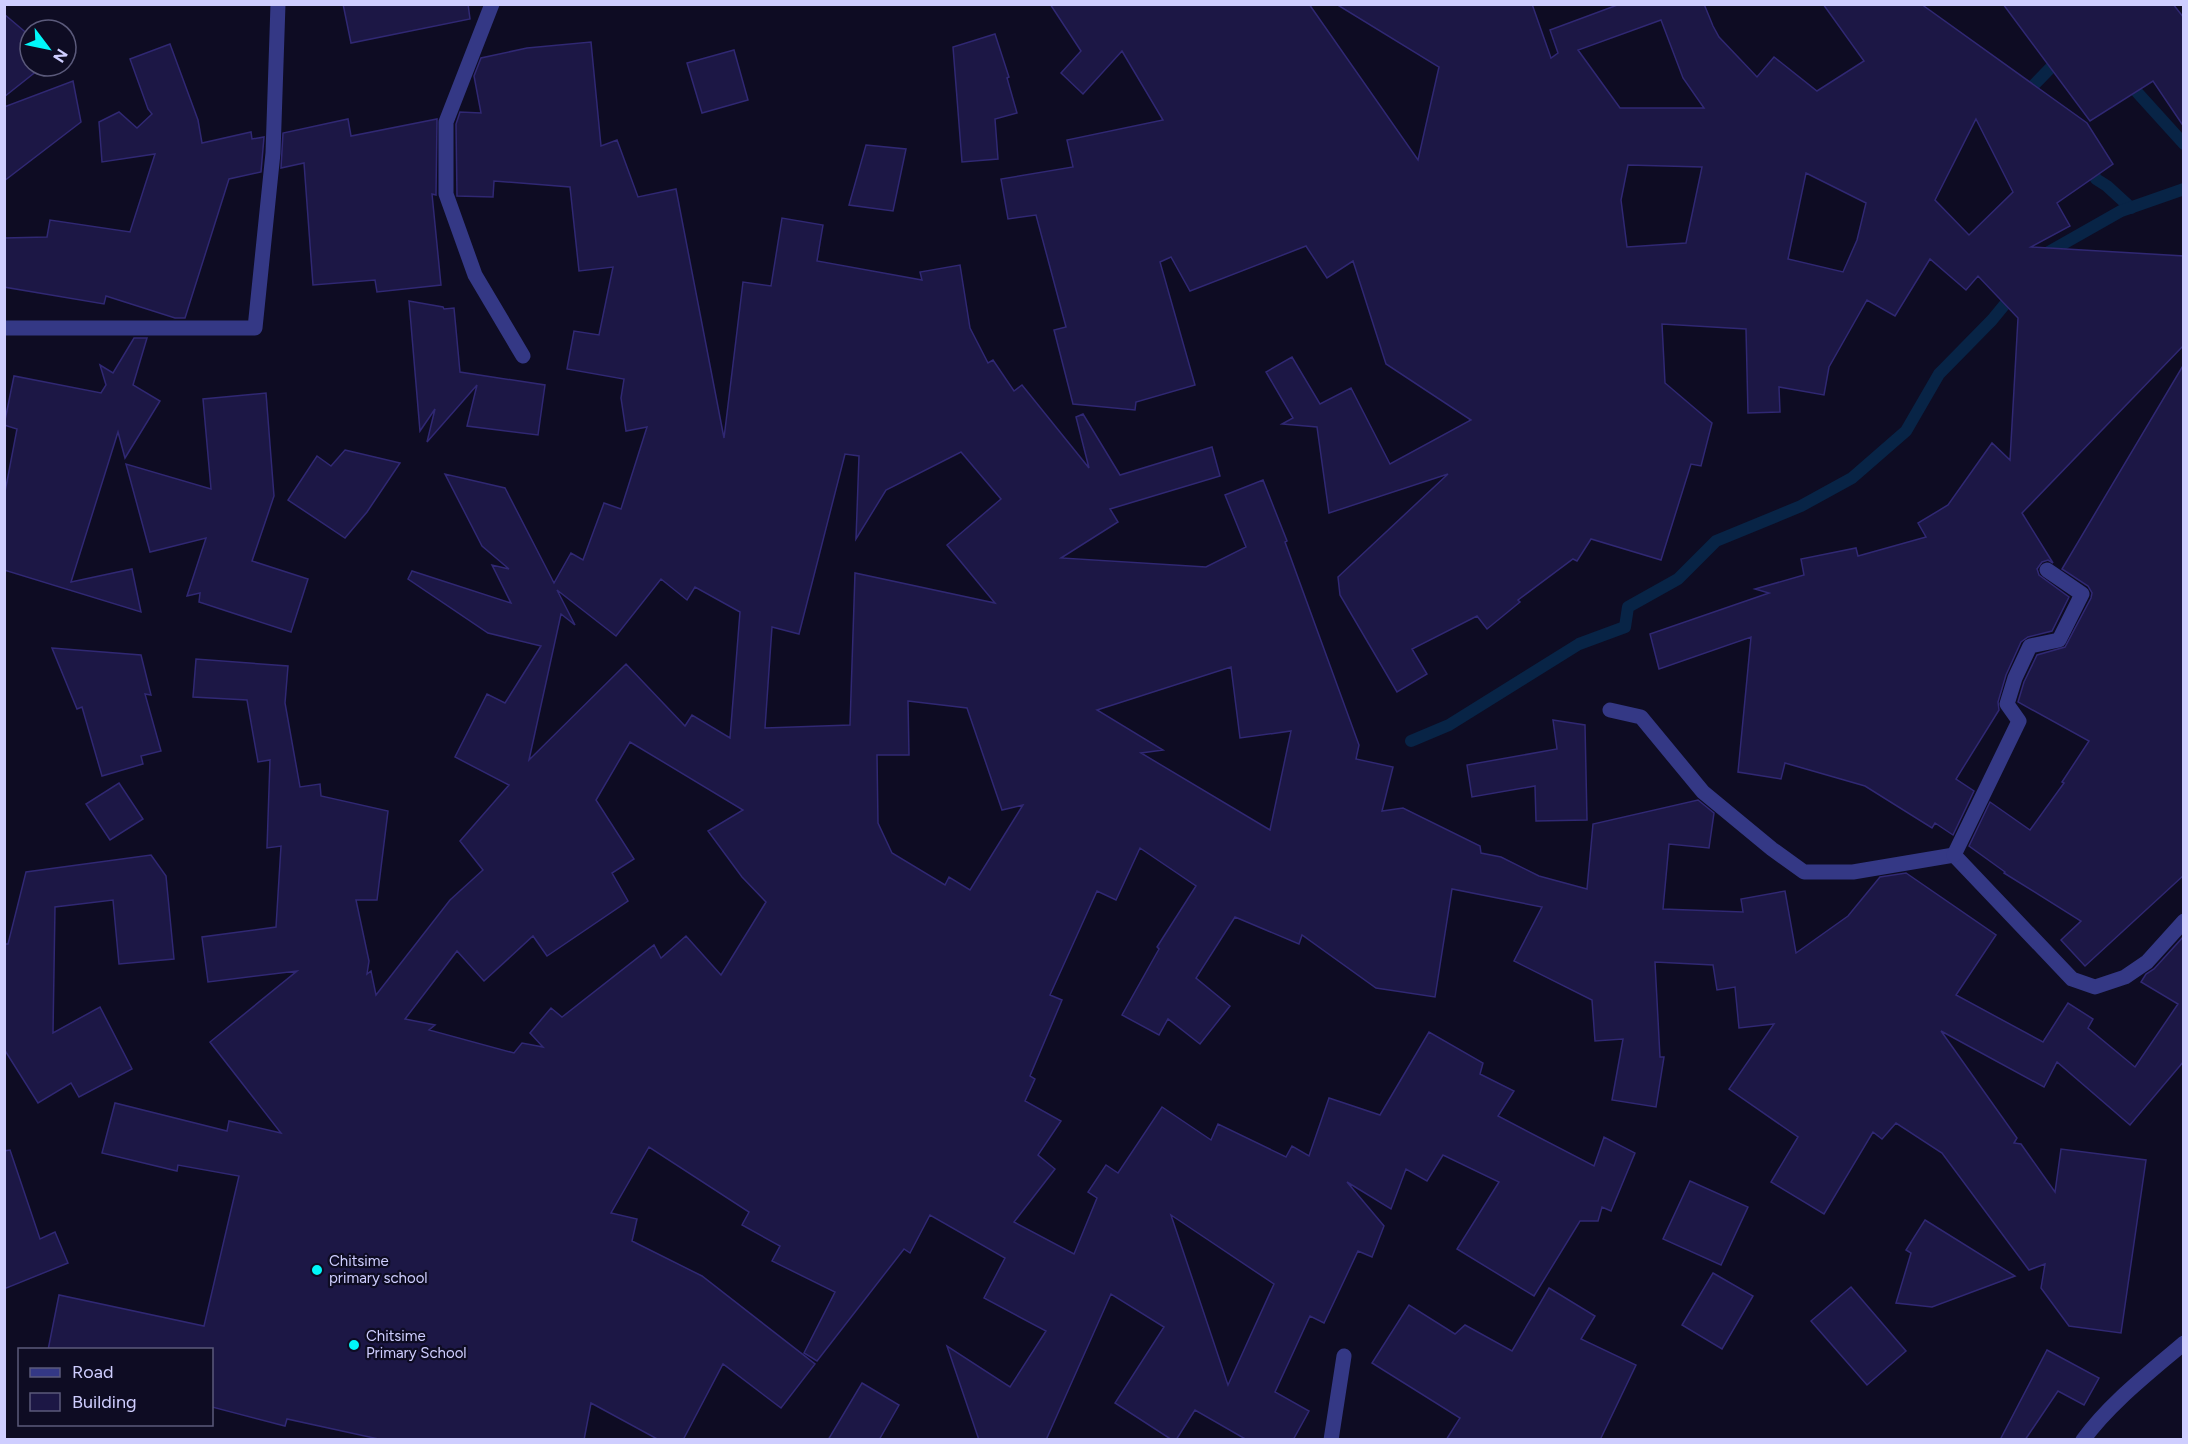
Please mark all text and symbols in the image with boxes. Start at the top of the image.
north arrow [18,18,78,78]
text: N [49,45,72,66]
place label: Chitsime primary school [329,1252,428,1287]
marker: Chitsime primary school [310,1263,324,1277]
place label: Chitsime Primary School [366,1327,467,1362]
marker: Chitsime Primary School [347,1338,361,1352]
legend [18,1348,213,1426]
text: Road [72,1361,113,1383]
text: Building [72,1391,137,1413]

